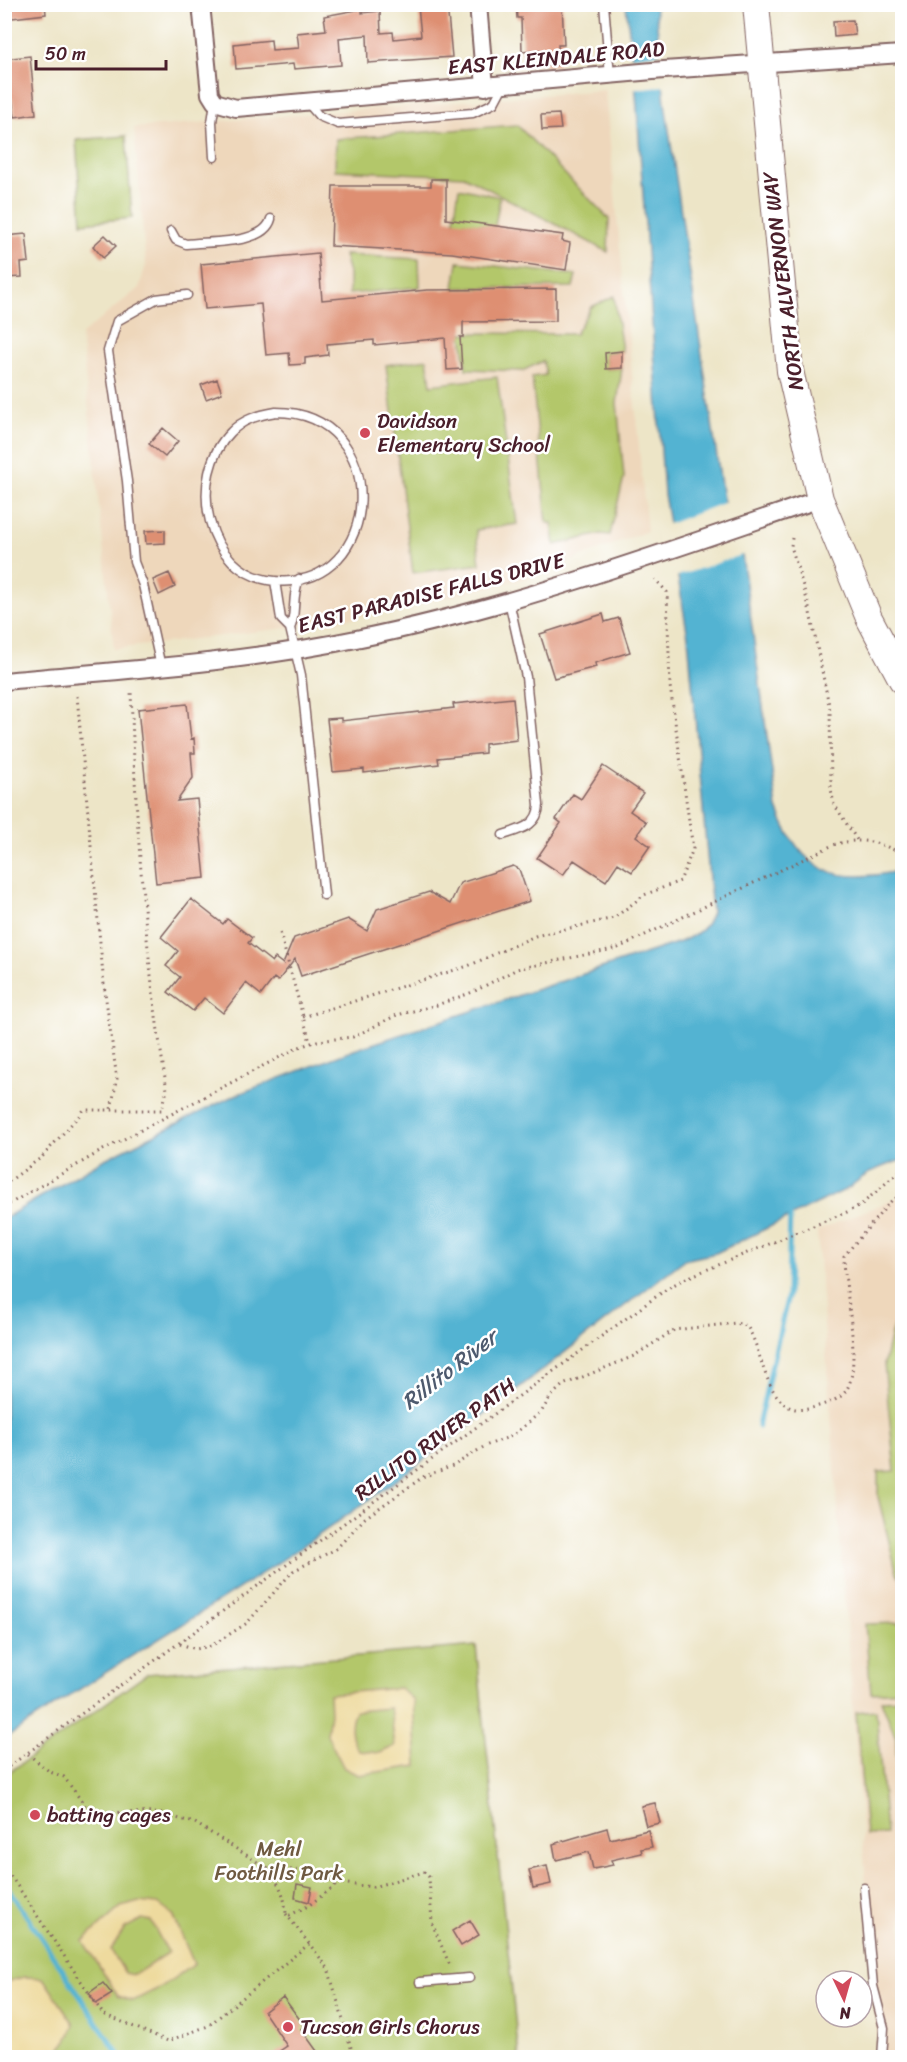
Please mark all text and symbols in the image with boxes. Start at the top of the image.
street label: EAST KLEINDALE ROAD [446,30,667,86]
scale bar [36,33,166,71]
text: 50 m [45,38,86,70]
street label: NORTH ALVERNON WAY [751,168,815,393]
place label: Davidson Elementary School [377,402,551,464]
marker: Davidson Elementary School [358,426,372,440]
street label: EAST PARADISE FALLS DRIVE [294,541,570,645]
water label: Rillito River [393,1317,509,1420]
street label: RILLITO RIVER PATH [346,1367,524,1511]
place label: batting cages [47,1796,171,1834]
marker: batting cages [28,1808,42,1822]
park label: Mehl Foothills Park [215,1830,344,1892]
north arrow [814,1969,874,2029]
text: N [838,1998,853,2028]
place label: Tucson Girls Chorus [300,2008,480,2046]
marker: Tucson Girls Chorus [281,2020,295,2034]

